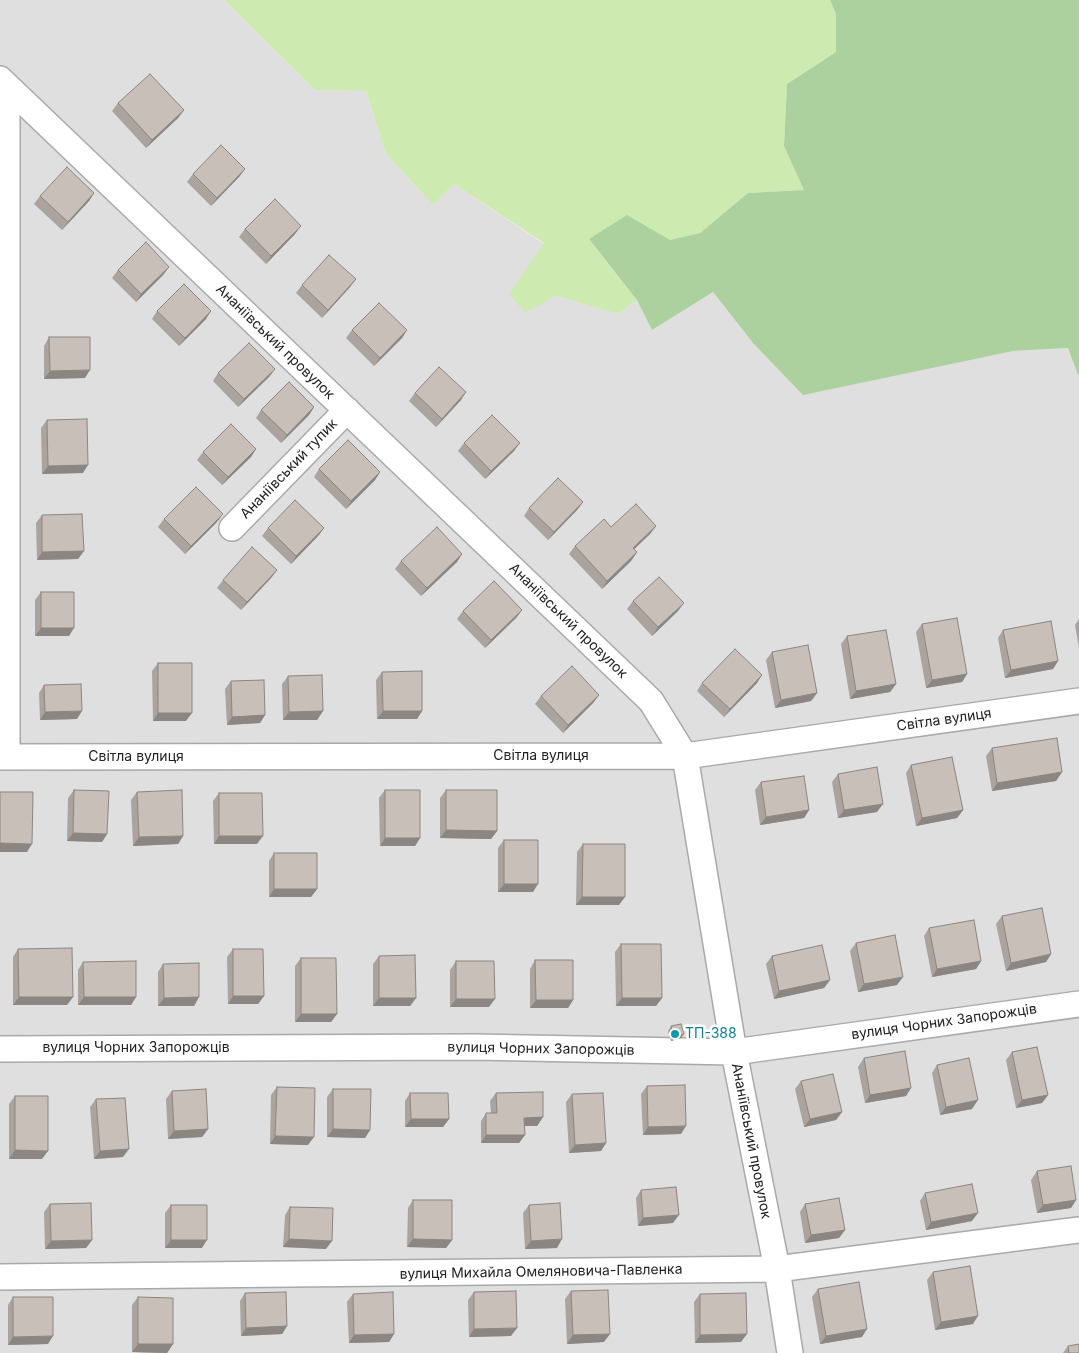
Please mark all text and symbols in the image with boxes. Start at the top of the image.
street label: Ананіївський провулок [212,281,338,403]
street label: Ананіївський тупик [237,416,341,522]
street label: Ананіївський провулок [505,560,631,682]
street label: Світла вулиця [896,705,992,735]
street label: Світла вулиця [493,748,589,764]
street label: Світла вулиця [88,749,184,765]
street label: вулиця Чорних Запорожців [850,1001,1038,1043]
place label: ТП-388 [685,1026,737,1042]
marker: ТП-388 [669,1028,681,1040]
street label: вулиця Чорних Запорожців [447,1039,635,1059]
street label: вулиця Чорних Запорожців [42,1040,230,1056]
street label: Ананіївський провулок [728,1062,774,1220]
street label: вулиця Михайла Омеляновича-Павленка [399,1261,683,1283]

